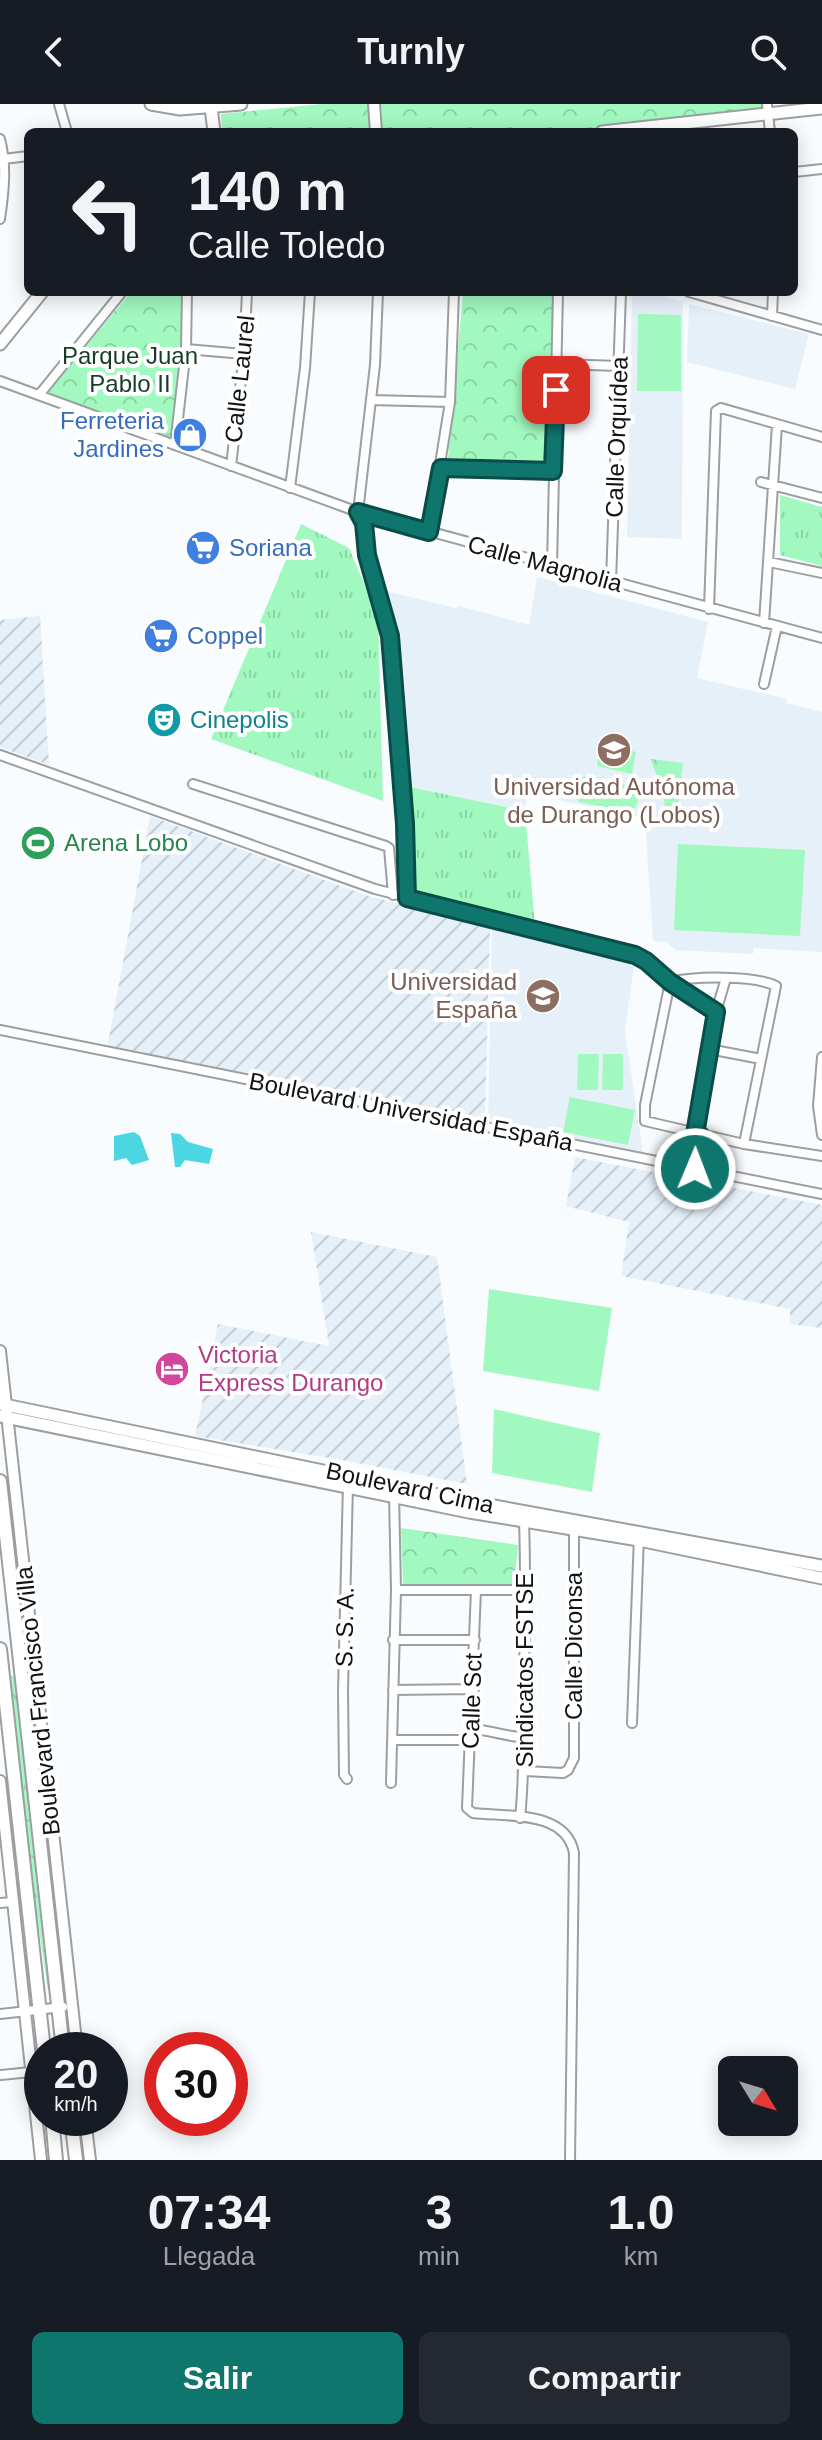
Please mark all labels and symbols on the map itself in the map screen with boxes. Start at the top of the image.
street label: Calle Laurel [219,314,260,444]
park label: Parque Juan Pablo II [62,342,198,397]
street label: Calle Orquídea [600,355,633,518]
pin [522,356,590,424]
place label: Ferreteria Jardines [60,407,165,462]
shop icon: Ferreteria Jardines [171,416,209,454]
supermarket icon: Soriana [184,529,222,567]
street label: Calle Magnolia [465,530,626,597]
place label: Soriana [229,534,312,561]
supermarket icon: Coppel [142,617,180,655]
place label: Coppel [187,622,263,649]
theatre icon: Cinepolis [145,701,183,739]
place label: Cinepolis [190,706,289,733]
school or university icon: Universidad Autónoma de Durango (Lobos) [595,731,633,769]
place label: Universidad Autónoma de Durango (Lobos) [493,773,735,828]
sports icon: Arena Lobo [19,824,57,862]
place label: Arena Lobo [64,829,188,856]
place label: Universidad España [390,968,518,1023]
school or university icon: Universidad España [524,977,562,1015]
street label: Boulevard Universidad España [247,1067,576,1156]
position arrow [653,1127,737,1211]
place label: Victoria Express Durango [198,1341,383,1396]
hotel icon: Victoria Express Durango [153,1350,191,1388]
street label: Boulevard Cima [324,1457,497,1519]
street label: Boulevard Francisco Villa [10,1565,65,1837]
street label: Calle Diconsa [560,1571,587,1720]
street label: Sindicatos FSTSE [511,1573,538,1767]
street label: S. S. A. [330,1587,359,1667]
street label: Calle Sct [456,1652,487,1749]
speed limit sign: 30 [144,2032,248,2136]
north arrow [718,2056,798,2136]

